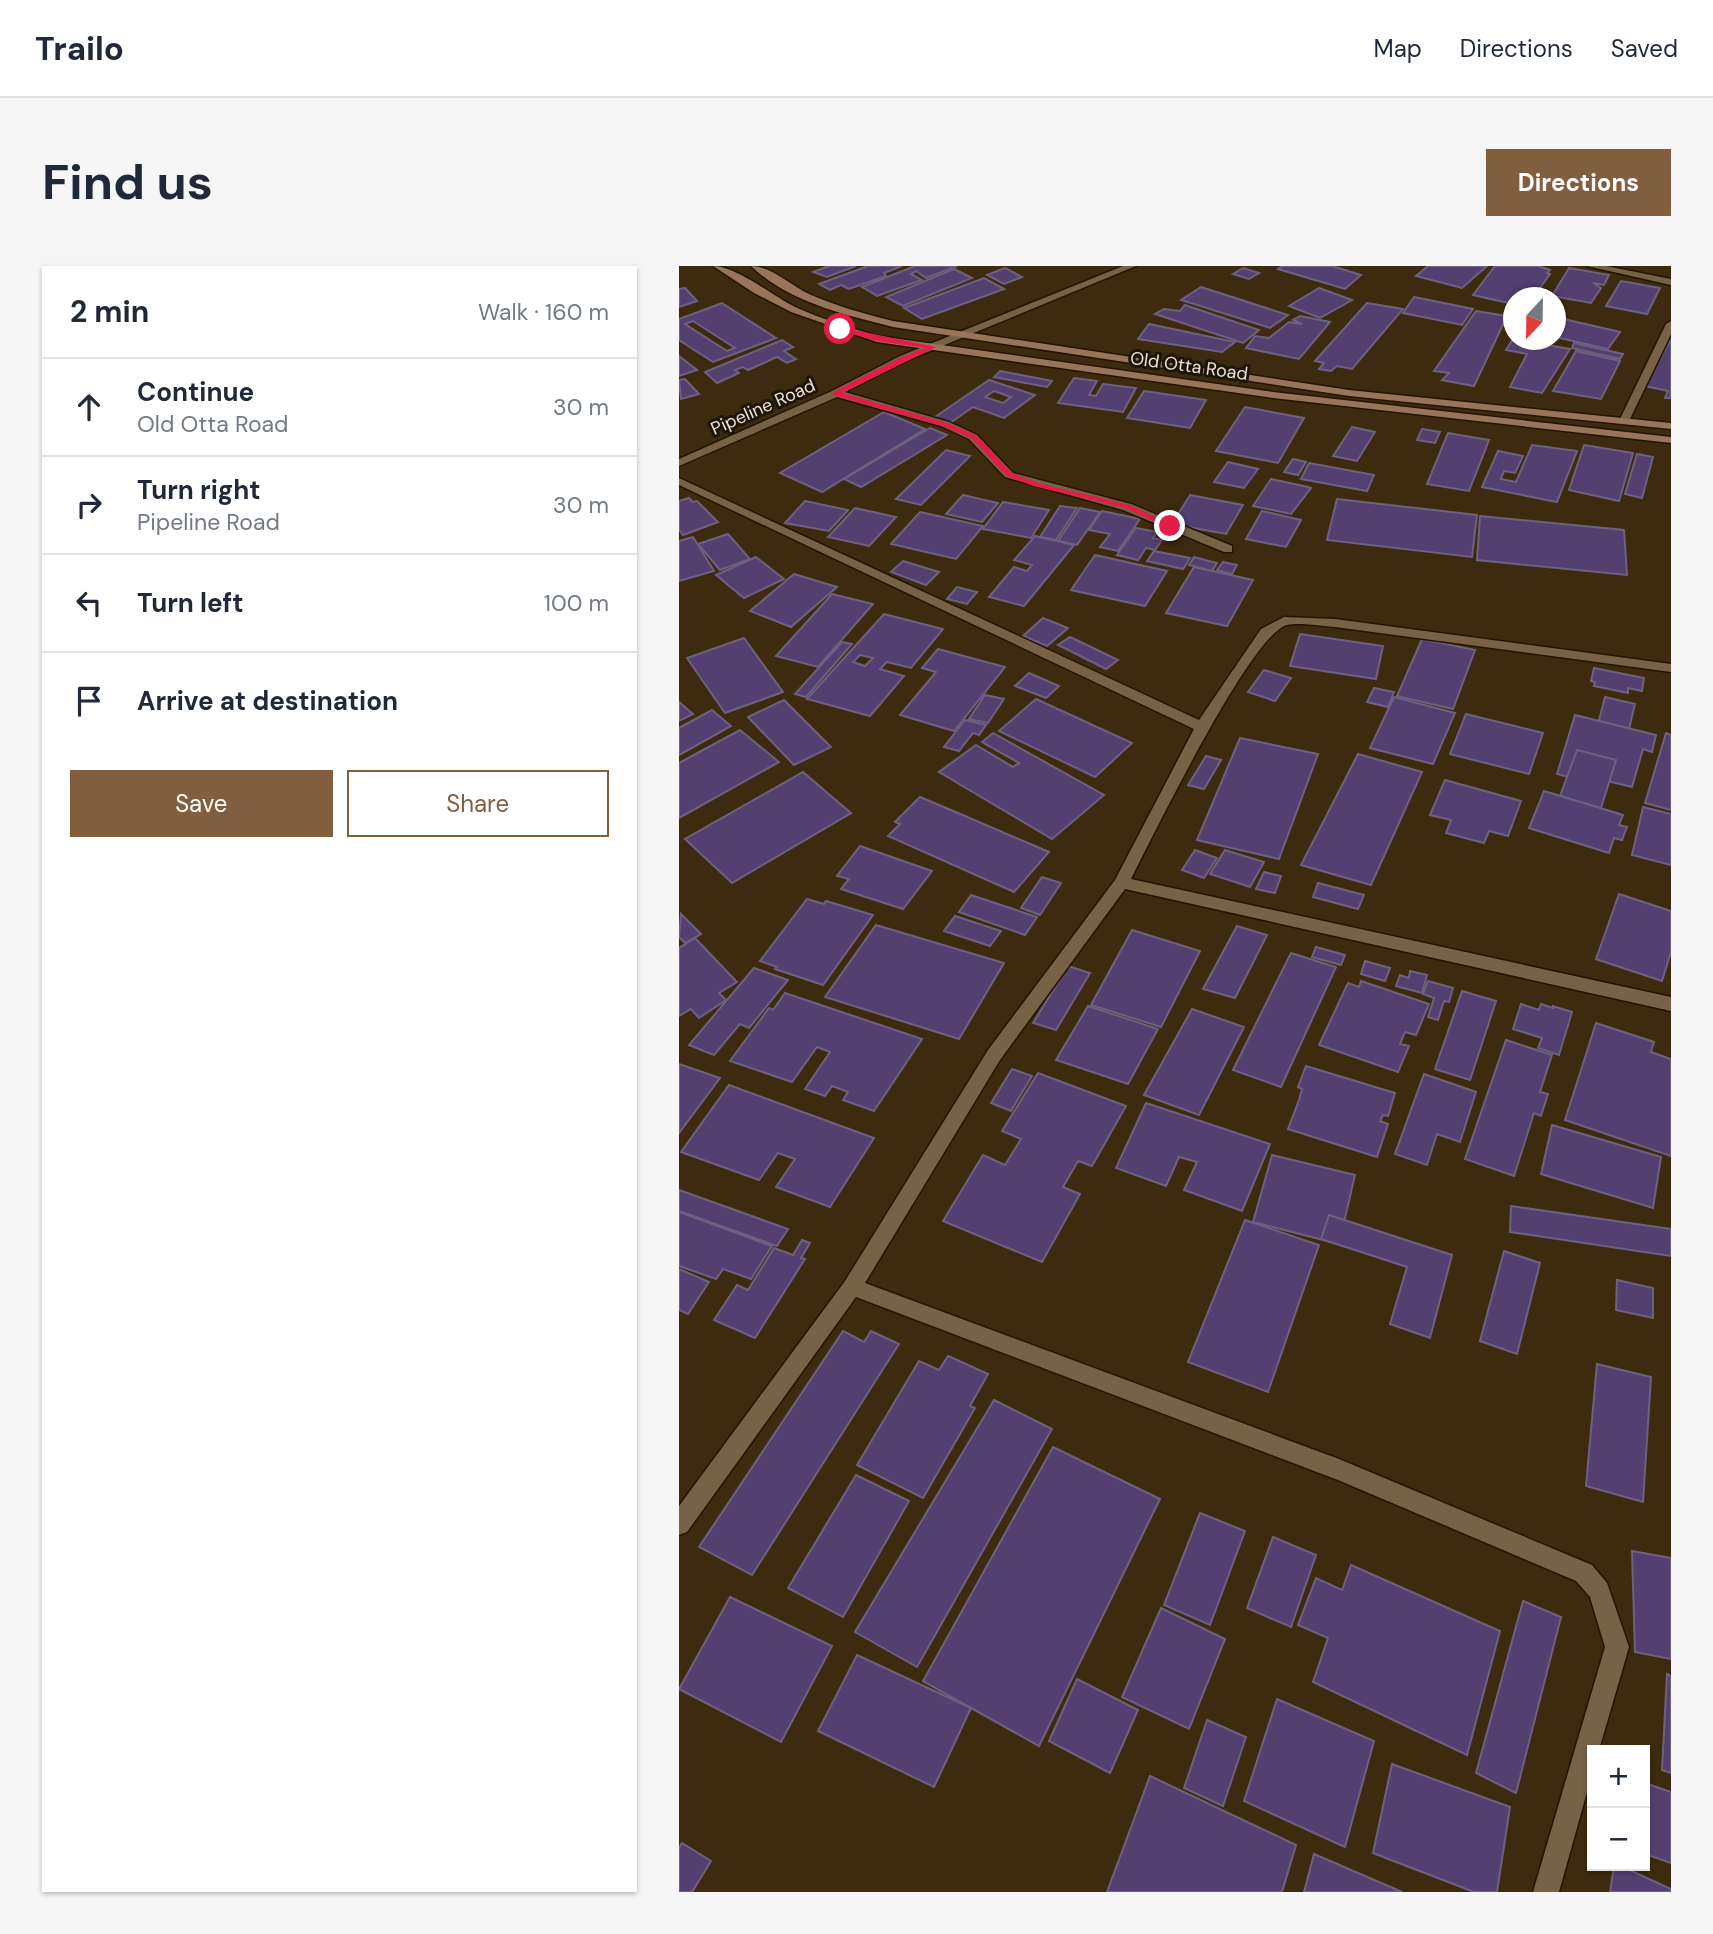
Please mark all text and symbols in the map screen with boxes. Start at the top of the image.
text: Trailo [35,27,124,70]
text: Map [1374,33,1422,64]
text: Directions [1460,33,1573,64]
text: Saved [1611,33,1678,64]
button: Directions [1486,149,1671,216]
text: Find us [42,150,213,214]
north arrow [1503,287,1566,350]
text: 2 min [70,292,149,331]
text: Walk · 160 m [478,297,609,327]
route start [824,313,855,344]
street label: Old Otta Road [1129,346,1249,386]
street label: Pipeline Road [707,373,819,441]
text: Continue [137,375,254,409]
icon: ahead [70,388,108,426]
text: 30 m [553,392,609,422]
text: Old Otta Road [137,409,288,439]
text: Turn right [137,473,261,507]
icon: right [70,486,108,524]
text: 30 m [553,490,609,520]
text: Pipeline Road [137,507,280,537]
route end [1154,510,1185,541]
icon: left [70,584,108,622]
text: Turn left [137,586,244,620]
text: 100 m [544,588,609,618]
icon: arrive [70,682,108,720]
text: Arrive at destination [137,684,398,718]
button: Save [70,770,333,837]
button: Share [347,770,609,837]
map controls [1587,1745,1650,1871]
button: + [1587,1745,1650,1808]
button: − [1587,1808,1650,1871]

